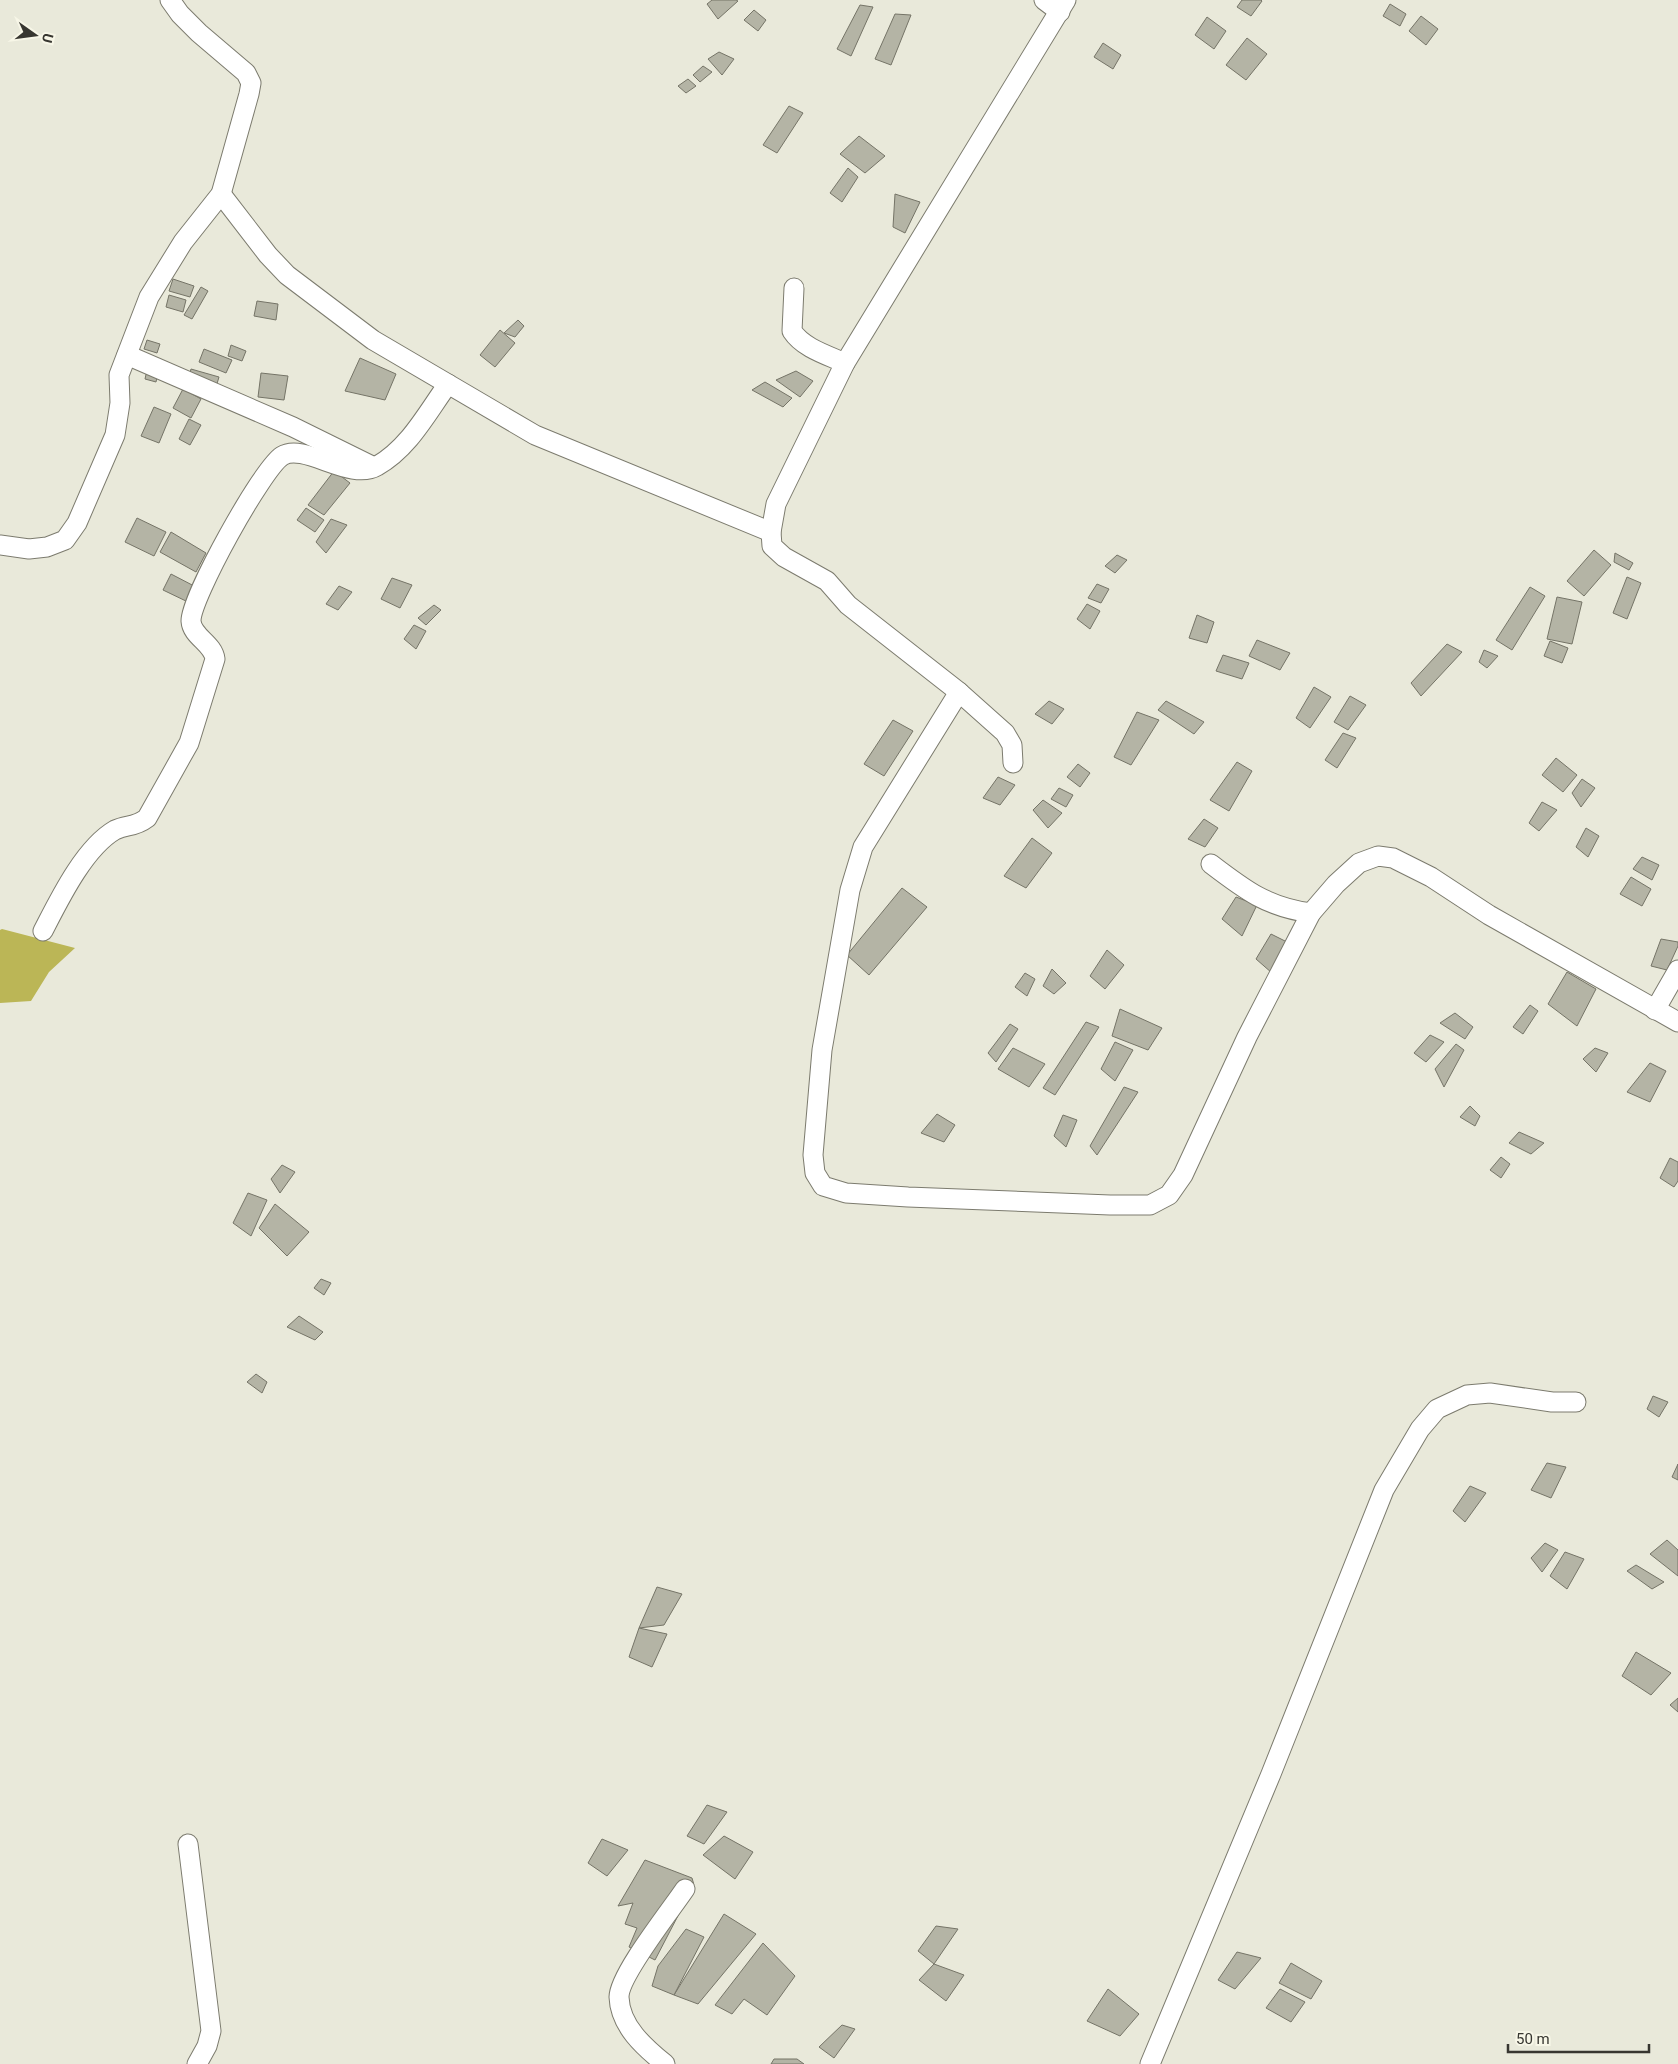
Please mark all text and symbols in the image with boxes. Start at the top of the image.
north arrow [10,10,60,60]
text: U [39,32,56,45]
scale bar [1508,2022,1649,2054]
text: 50 m [1516,2030,1550,2048]

